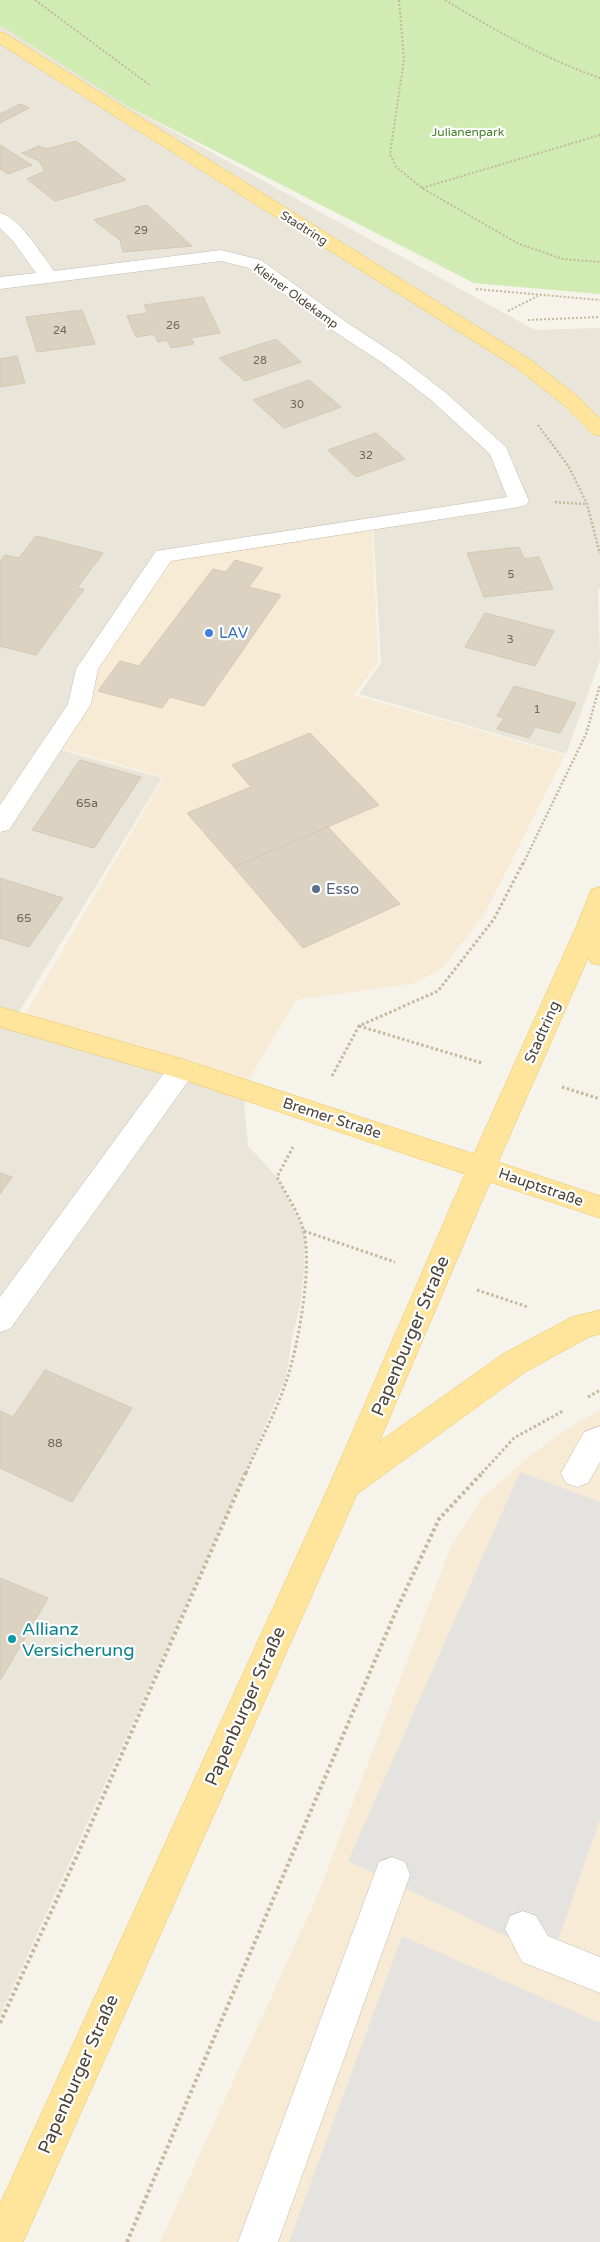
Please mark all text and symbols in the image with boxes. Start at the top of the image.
park label: Julianenpark [432,125,505,139]
street label: Stadtring [278,208,330,248]
house number: 29 [134,224,148,237]
street label: Kleiner Oldekamp [251,261,341,331]
house number: 26 [166,319,180,332]
house number: 24 [53,324,67,337]
house number: 28 [253,354,267,367]
house number: 30 [290,398,304,411]
house number: 32 [359,449,373,462]
house number: 5 [508,568,515,581]
place label: LAV [219,624,249,642]
marker: LAV [203,627,215,639]
house number: 3 [506,632,514,646]
house number: 1 [533,702,541,716]
house number: 65a [76,796,98,810]
place label: Esso [326,880,359,898]
marker: Esso [310,883,322,895]
house number: 65 [16,911,32,925]
street label: Stadtring [520,998,564,1066]
street label: Bremer Straße [280,1094,384,1142]
street label: Hauptstraße [496,1164,586,1210]
street label: Papenburger Straße [366,1253,454,1419]
house number: 88 [47,1436,63,1450]
place label: Allianz Versicherung [22,1618,135,1661]
street label: Papenburger Straße [200,1623,290,1789]
marker: Allianz Versicherung [6,1633,18,1645]
street label: Papenburger Straße [33,1991,123,2157]

